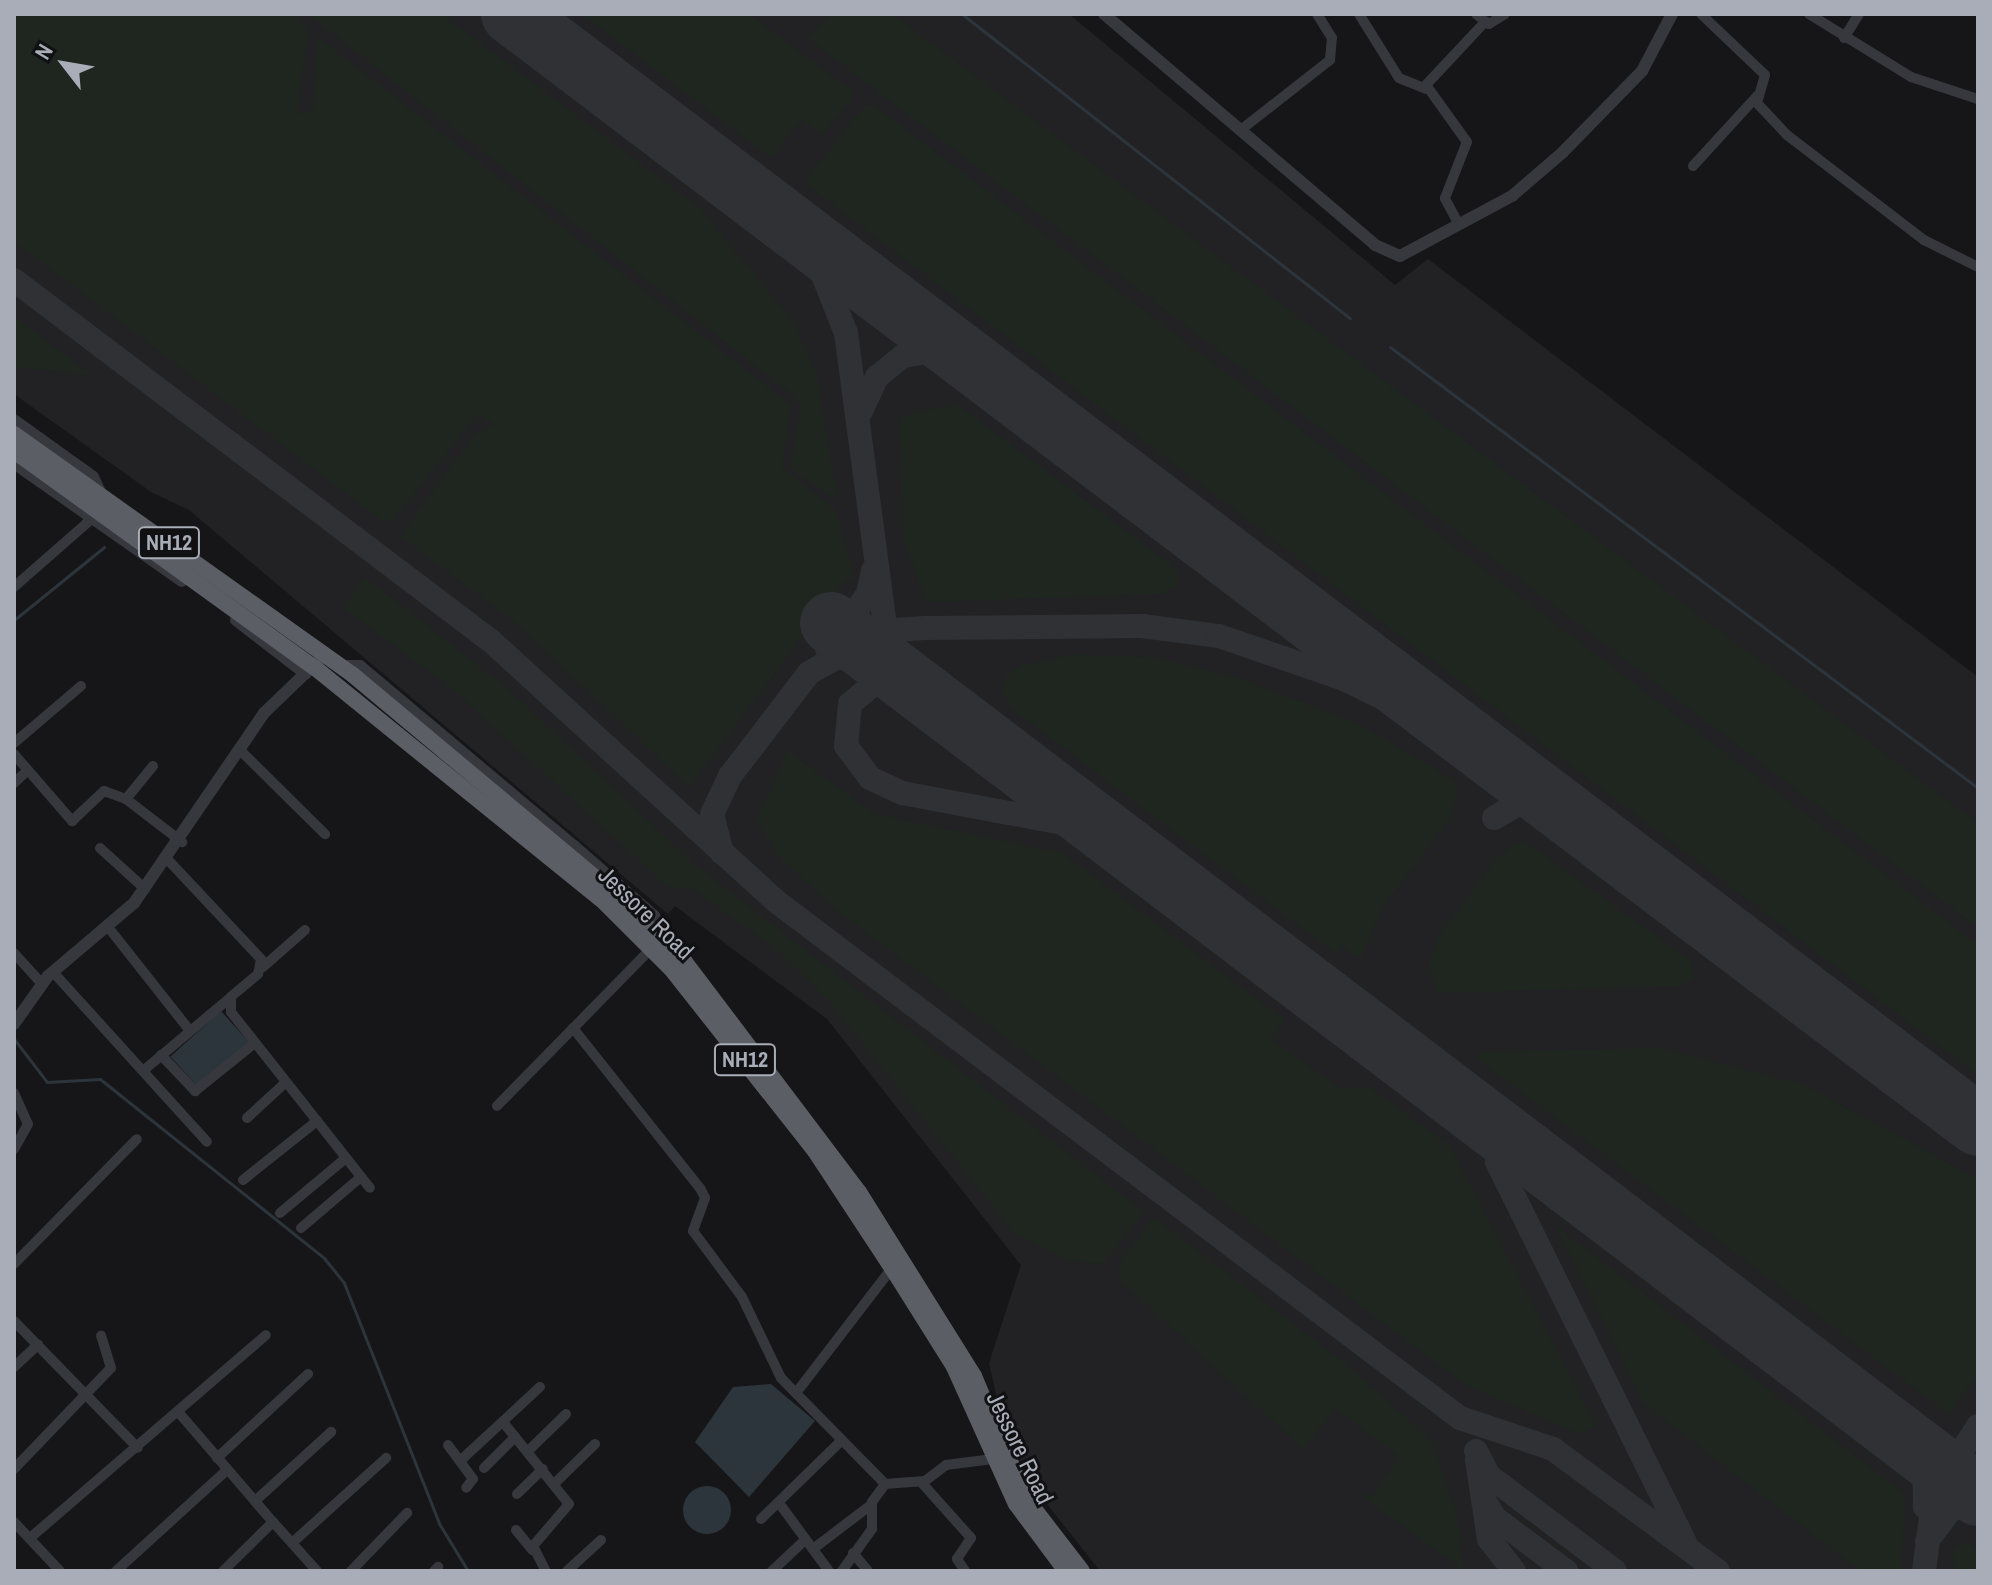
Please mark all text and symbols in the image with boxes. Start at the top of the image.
north arrow [24,24,104,104]
text: N [27,38,60,65]
road number: NH12 [137,525,201,561]
street label: Jessore Road [592,860,700,966]
road number: NH12 [713,1042,777,1078]
street label: Jessore Road [980,1387,1060,1509]

